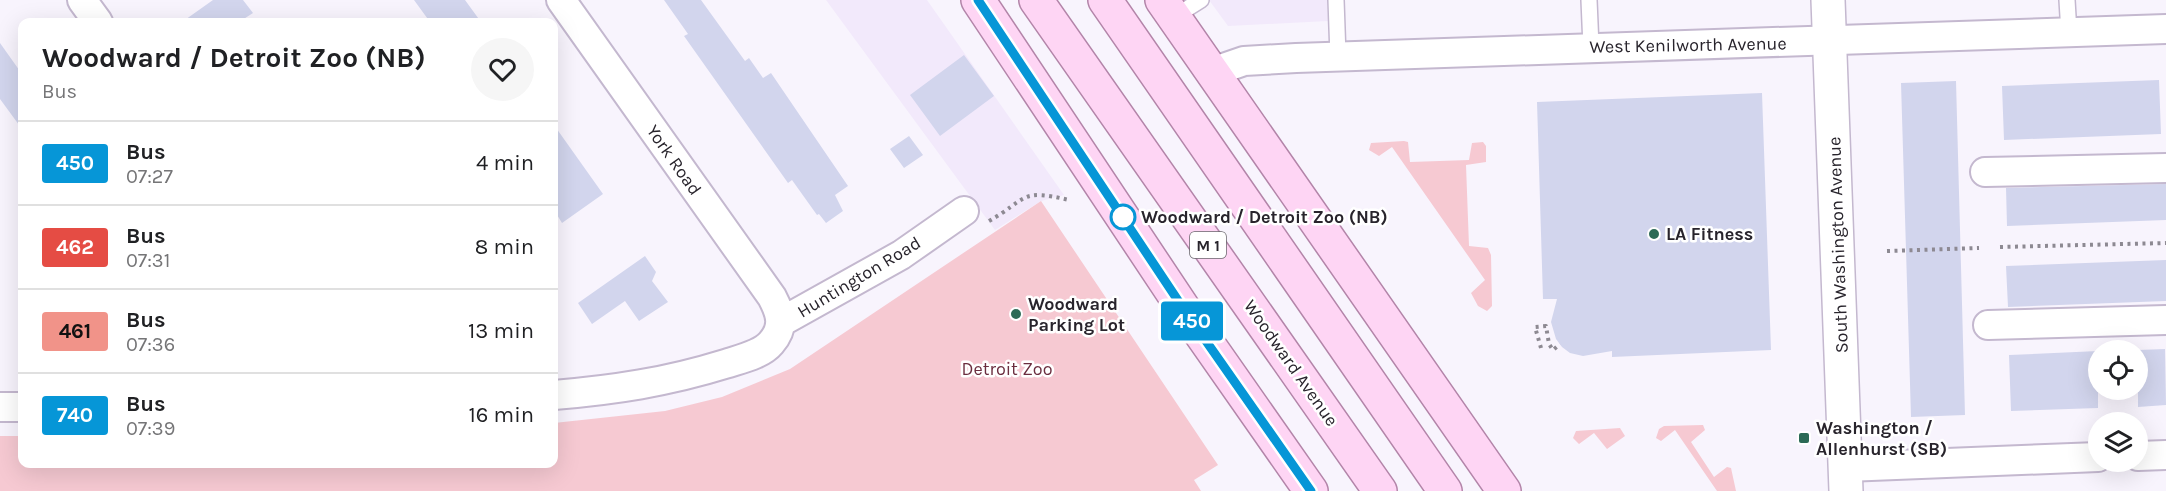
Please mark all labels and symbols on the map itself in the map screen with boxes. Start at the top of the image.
street label: West Kenilworth Avenue [1589,32,1787,58]
street label: York Road [642,121,706,199]
street label: South Washington Avenue [1823,136,1853,354]
marker: Woodward / Detroit Zoo (NB) [1110,204,1136,230]
place label: Woodward / Detroit Zoo (NB) [1141,206,1388,228]
place label: LA Fitness [1666,223,1753,245]
marker: LA Fitness [1647,227,1661,241]
street label: Huntington Road [793,231,925,323]
road number: M 1 [1190,232,1226,258]
place label: Woodward Parking Lot [1028,293,1125,336]
street label: Woodward Avenue [1239,295,1343,431]
line badge: 450 [1158,302,1226,340]
marker: Woodward Parking Lot [1009,307,1023,321]
park label: Detroit Zoo [962,358,1052,380]
place label: Washington / Allenhurst (SB) [1816,417,1947,460]
marker: Washington / Allenhurst (SB) [1797,431,1811,445]

